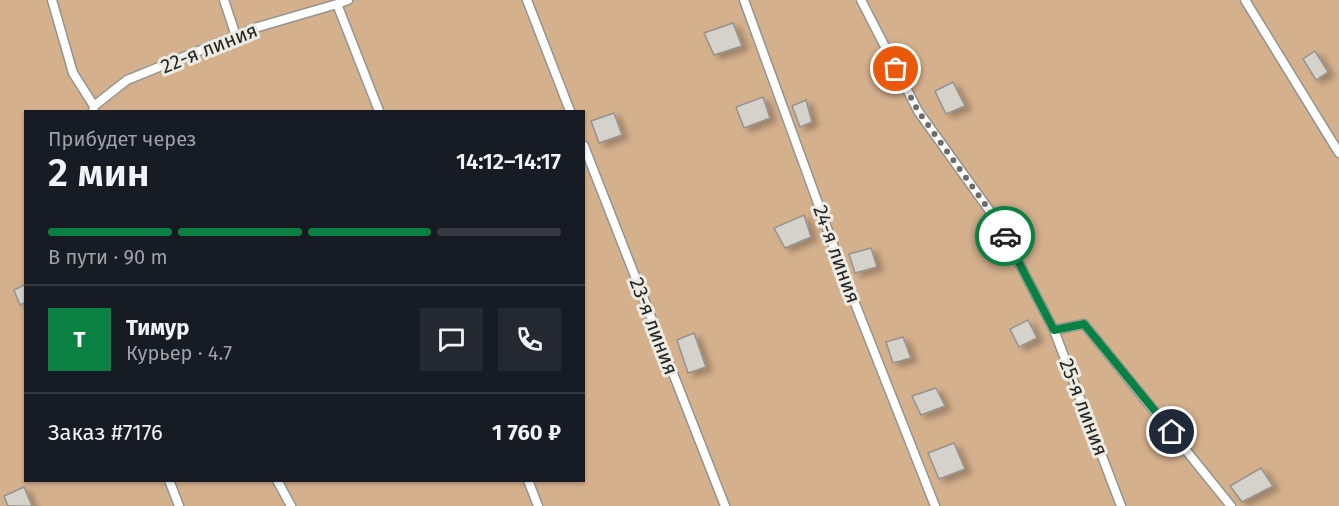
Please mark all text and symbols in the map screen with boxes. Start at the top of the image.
street label: 22-я линия [157,18,261,78]
pin [870,43,921,94]
icon: bag [879,52,912,85]
text: Прибудет через [48,127,197,151]
text: 14:12–14:17 [456,148,561,175]
text: 2 мин [48,150,150,196]
street label: 24-я линия [808,202,866,306]
courier [975,206,1035,266]
icon: car [989,220,1022,253]
text: В пути · 90 m [48,245,168,269]
street label: 23-я линия [624,274,684,378]
button: chat [420,308,483,371]
button: phone [498,308,561,371]
text: Тимур [126,314,189,341]
text: Т [74,326,85,353]
text: Курьер · 4.7 [126,341,232,365]
street label: 25-я линия [1054,355,1114,459]
pin [1146,406,1197,457]
icon: home [1155,415,1188,448]
text: Заказ #7176 [48,419,163,446]
text: 1 760 ₽ [492,419,561,446]

